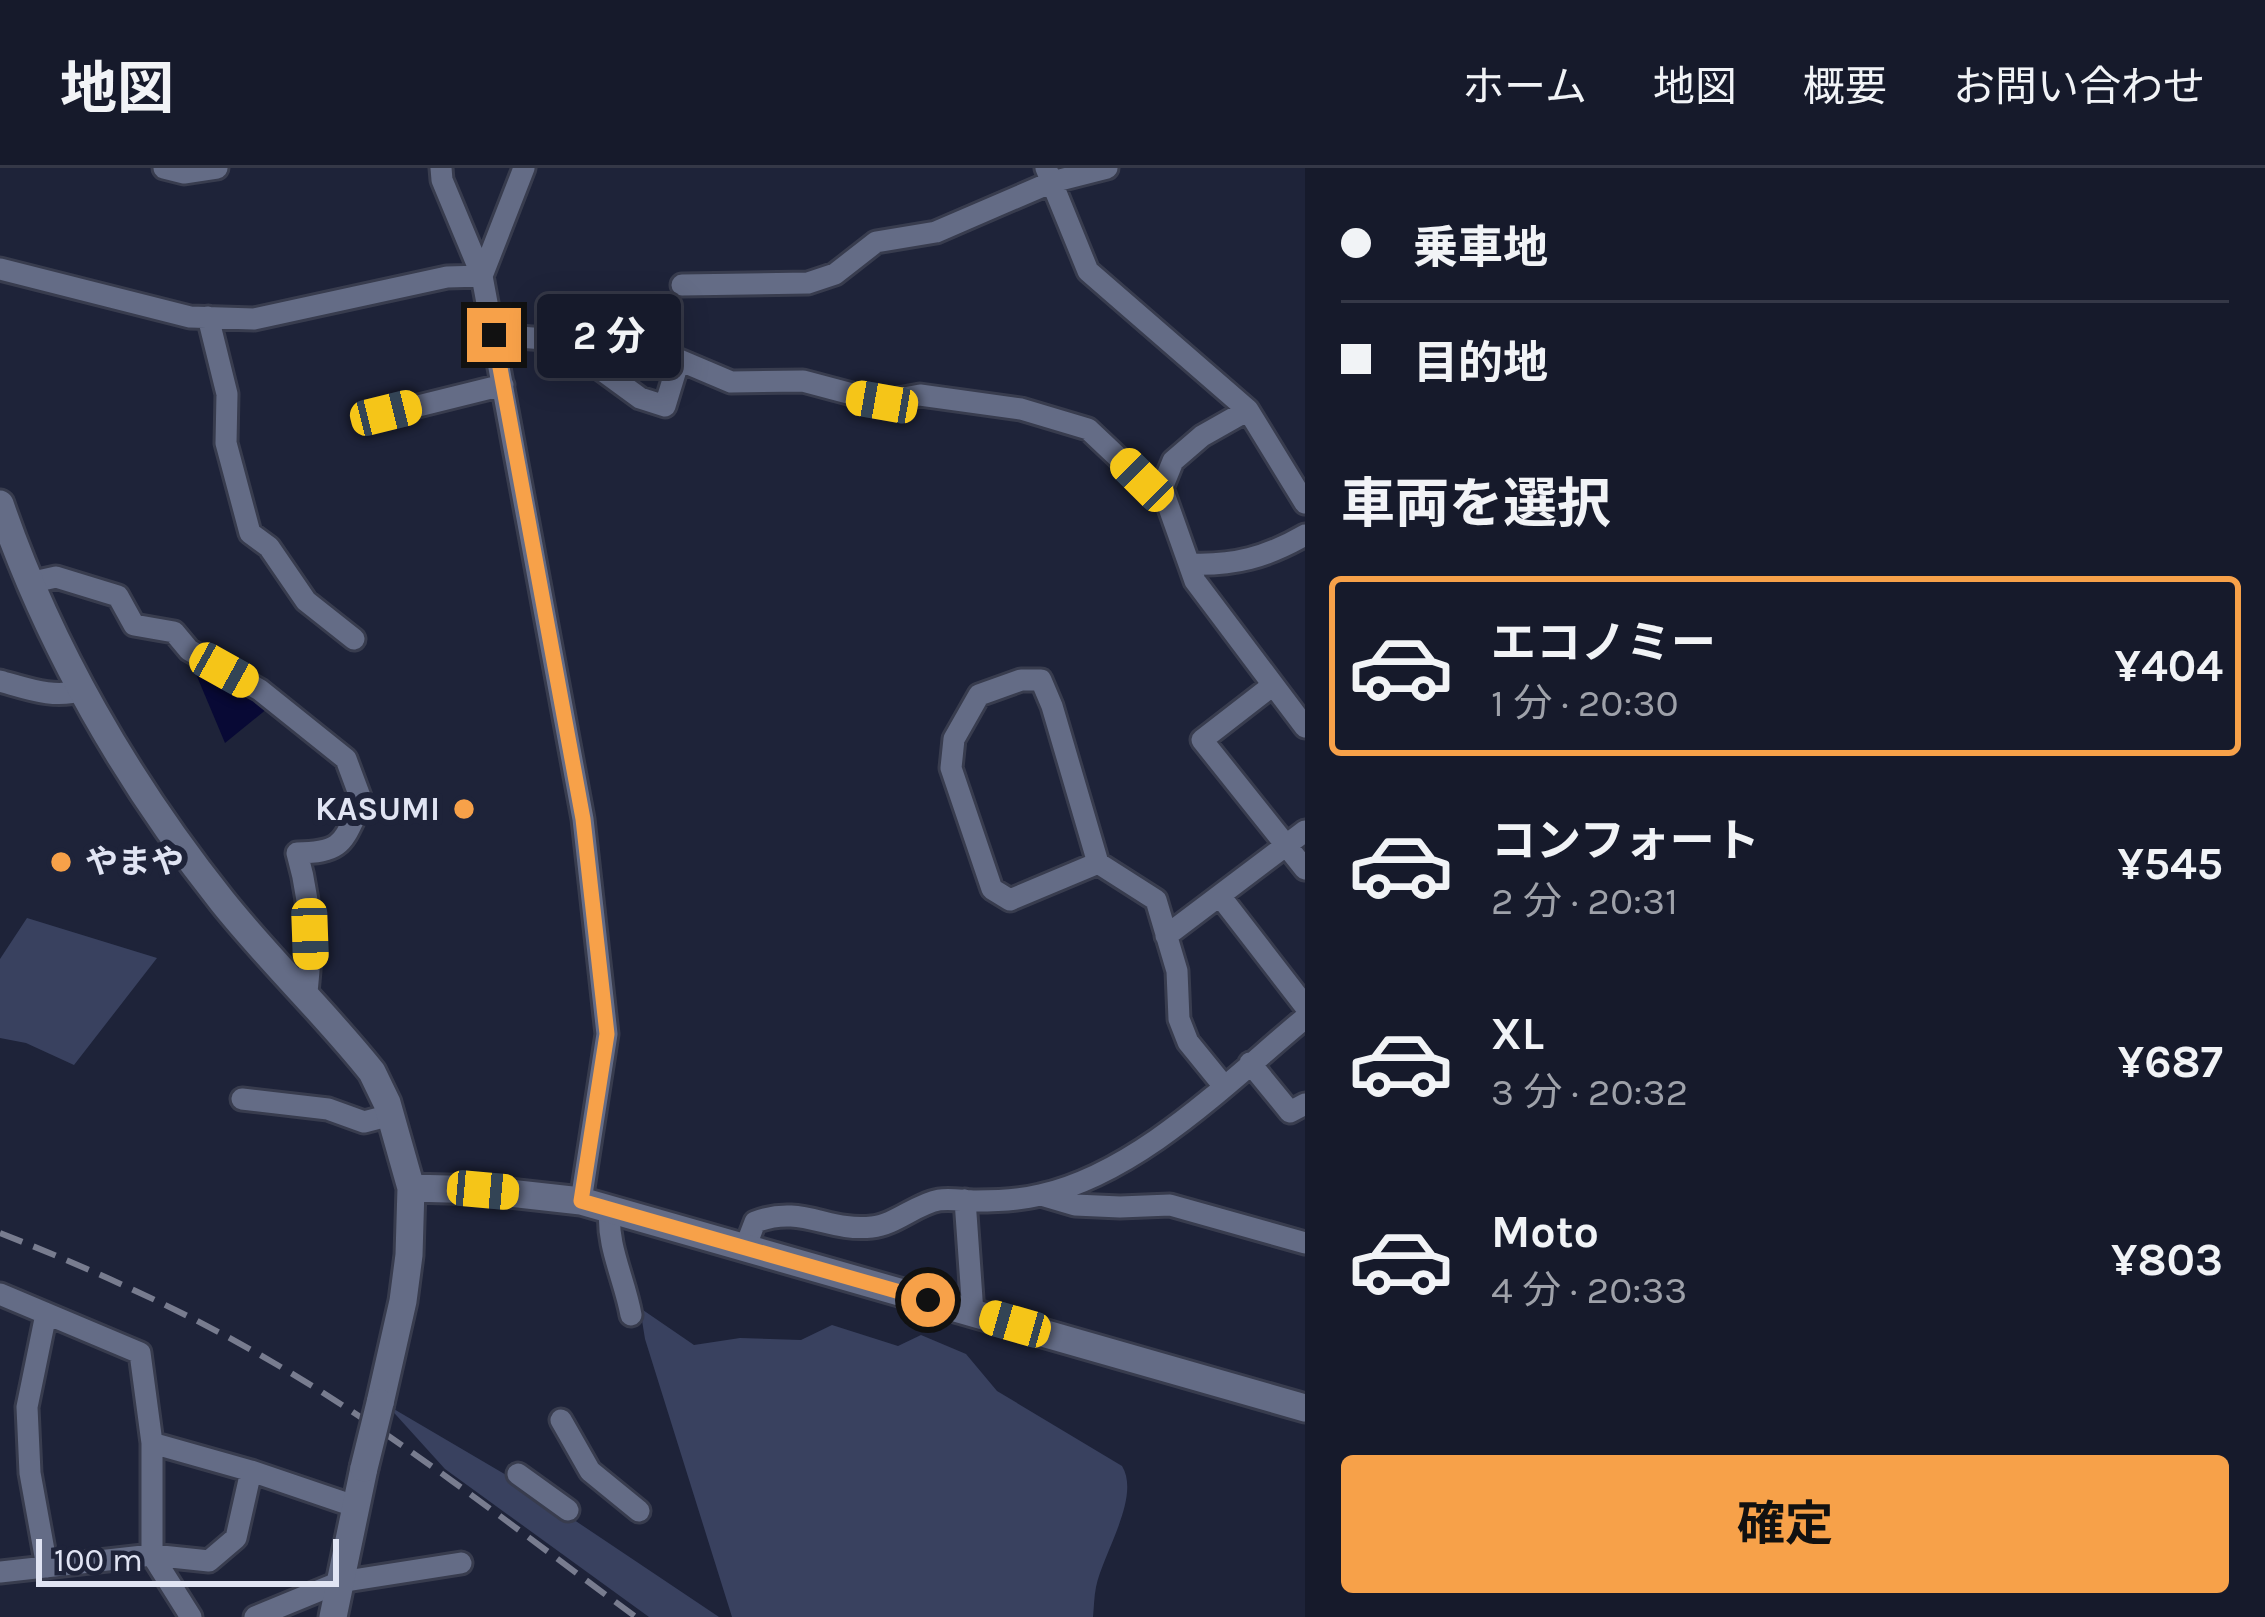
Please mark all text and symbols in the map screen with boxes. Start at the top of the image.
text: 地図 [60,56,174,122]
text: ホーム [1462,62,1587,112]
text: 地図 [1653,62,1737,112]
text: 概要 [1803,62,1887,112]
text: お問い合わせ [1953,62,2205,112]
text: 乗車地 [1413,222,1548,274]
callout: 2 分 [536,293,680,377]
route end [467,308,521,362]
text: 2 分 [573,313,645,359]
text: 目的地 [1413,337,1548,389]
car [843,378,921,426]
car [347,387,425,439]
car [1104,442,1180,518]
text: 車両を選択 [1341,472,1611,536]
icon: car [1347,612,1455,720]
text: エコノミー [1491,617,1716,669]
car [184,637,264,703]
text: ¥404 [2115,640,2223,692]
text: 1 分 · 20:30 [1491,680,1679,726]
place label: KASUMI [315,790,440,828]
marker: KASUMI [451,796,477,822]
icon: car [1347,810,1455,918]
text: コンフォート [1491,815,1760,867]
text: ¥545 [2117,838,2223,890]
place label: やまや [85,843,184,881]
marker: やまや [48,849,74,875]
text: 2 分 · 20:31 [1491,878,1678,924]
car [291,897,329,971]
icon: car [1347,1008,1455,1116]
text: XL [1491,1008,1544,1060]
text: ¥687 [2118,1036,2223,1088]
text: 3 分 · 20:32 [1491,1069,1688,1115]
car [446,1169,520,1211]
icon: car [1347,1206,1455,1314]
text: Moto [1491,1206,1599,1258]
text: ¥803 [2111,1234,2223,1286]
text: 4 分 · 20:33 [1491,1267,1687,1313]
route start [901,1273,955,1327]
car [975,1297,1055,1351]
button: 確定 [1341,1455,2229,1593]
scale bar [36,1533,339,1586]
text: 100 m [54,1541,143,1579]

